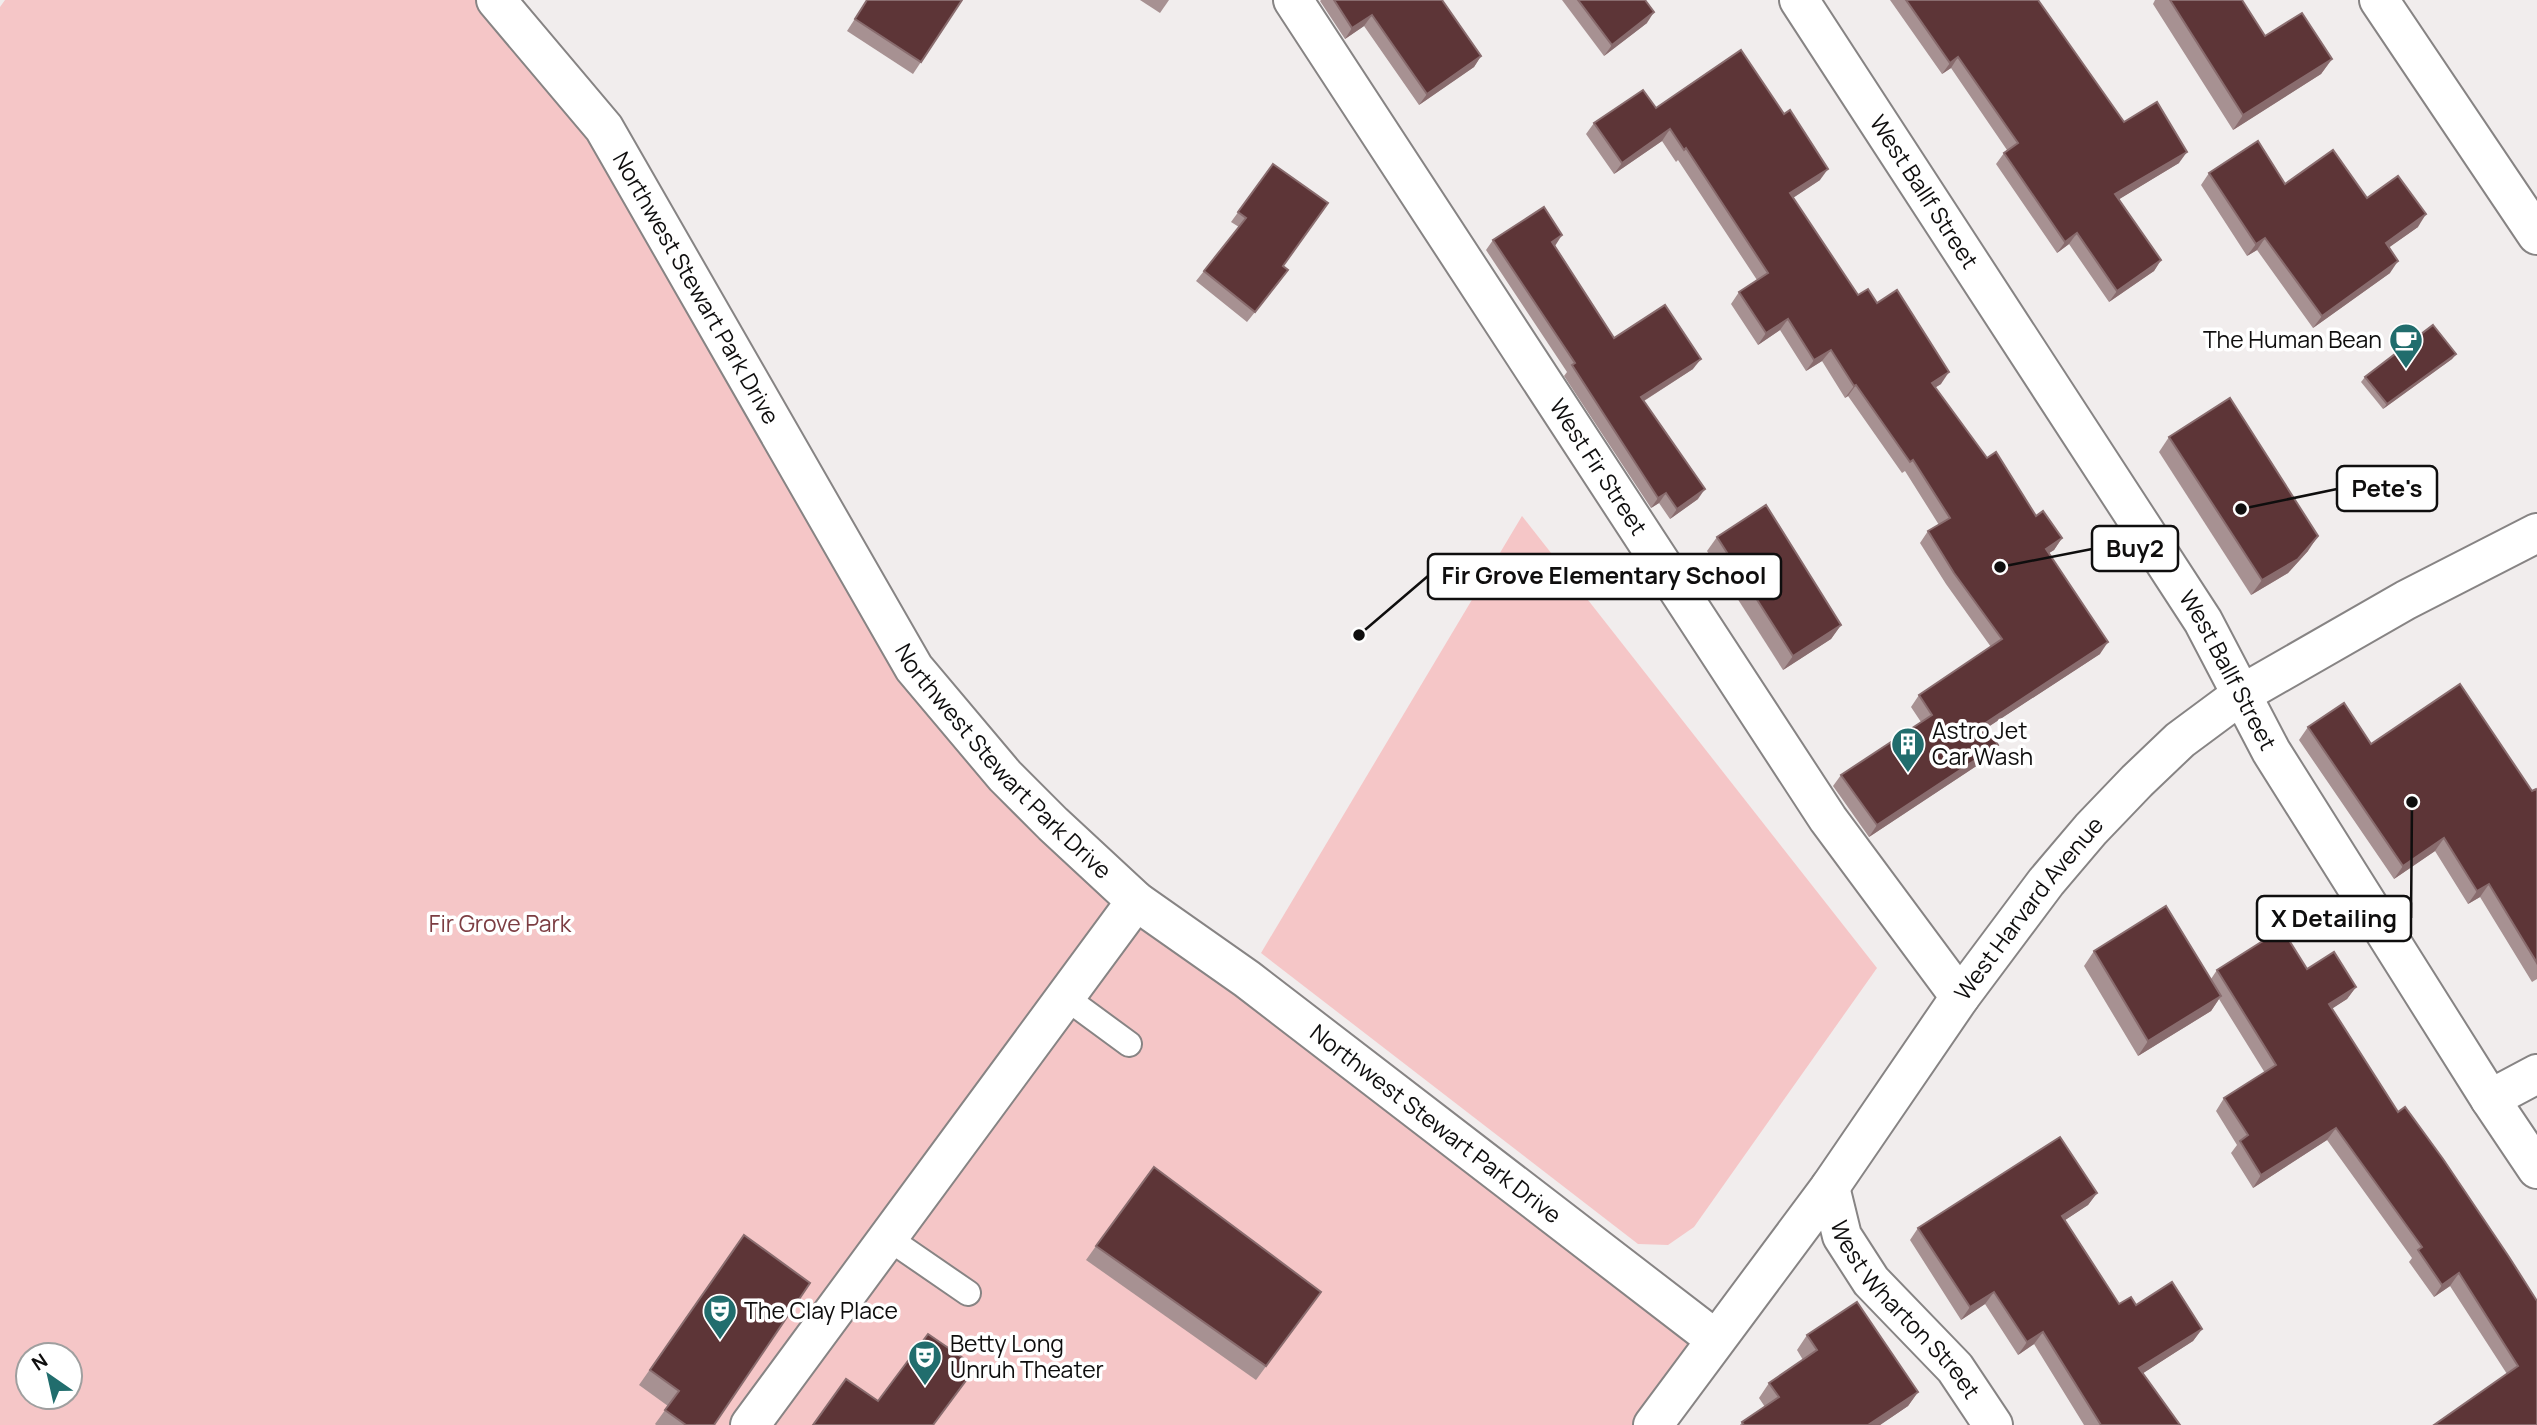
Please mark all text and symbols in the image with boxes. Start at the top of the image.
street label: West Ballf Street [1863,108,1987,275]
street label: Northwest Stewart Park Drive [606,145,788,430]
cafe icon: The Human Bean [2387,321,2425,370]
place label: The Human Bean [2203,323,2382,355]
street label: West Fir Street [1543,392,1655,541]
callout: Pete's [2337,466,2437,511]
text: Pete's [2351,471,2423,504]
callout: Buy2 [2092,526,2178,571]
text: Buy2 [2106,531,2164,564]
callout: Fir Grove Elementary School [1428,554,1781,599]
text: Fir Grove Elementary School [1442,558,1766,591]
street label: West Ballf Street [2172,584,2285,755]
street label: Northwest Stewart Park Drive [888,637,1119,886]
place label: Astro Jet Car Wash [1932,714,2033,772]
building icon: Astro Jet Car Wash [1889,725,1927,774]
street label: West Harvard Avenue [1946,809,2110,1006]
callout: X Detailing [2257,896,2411,941]
text: X Detailing [2271,901,2397,934]
park label: Fir Grove Park [429,907,572,939]
street label: Northwest Stewart Park Drive [1304,1016,1568,1230]
street label: West Wharton Street [1824,1217,1988,1405]
theatre icon: The Clay Place [701,1292,739,1341]
place label: The Clay Place [744,1294,898,1326]
place label: Betty Long Unruh Theater [950,1327,1104,1385]
theatre icon: Betty Long Unruh Theater [906,1338,944,1387]
north arrow [14,1341,84,1411]
text: N [27,1347,52,1377]

